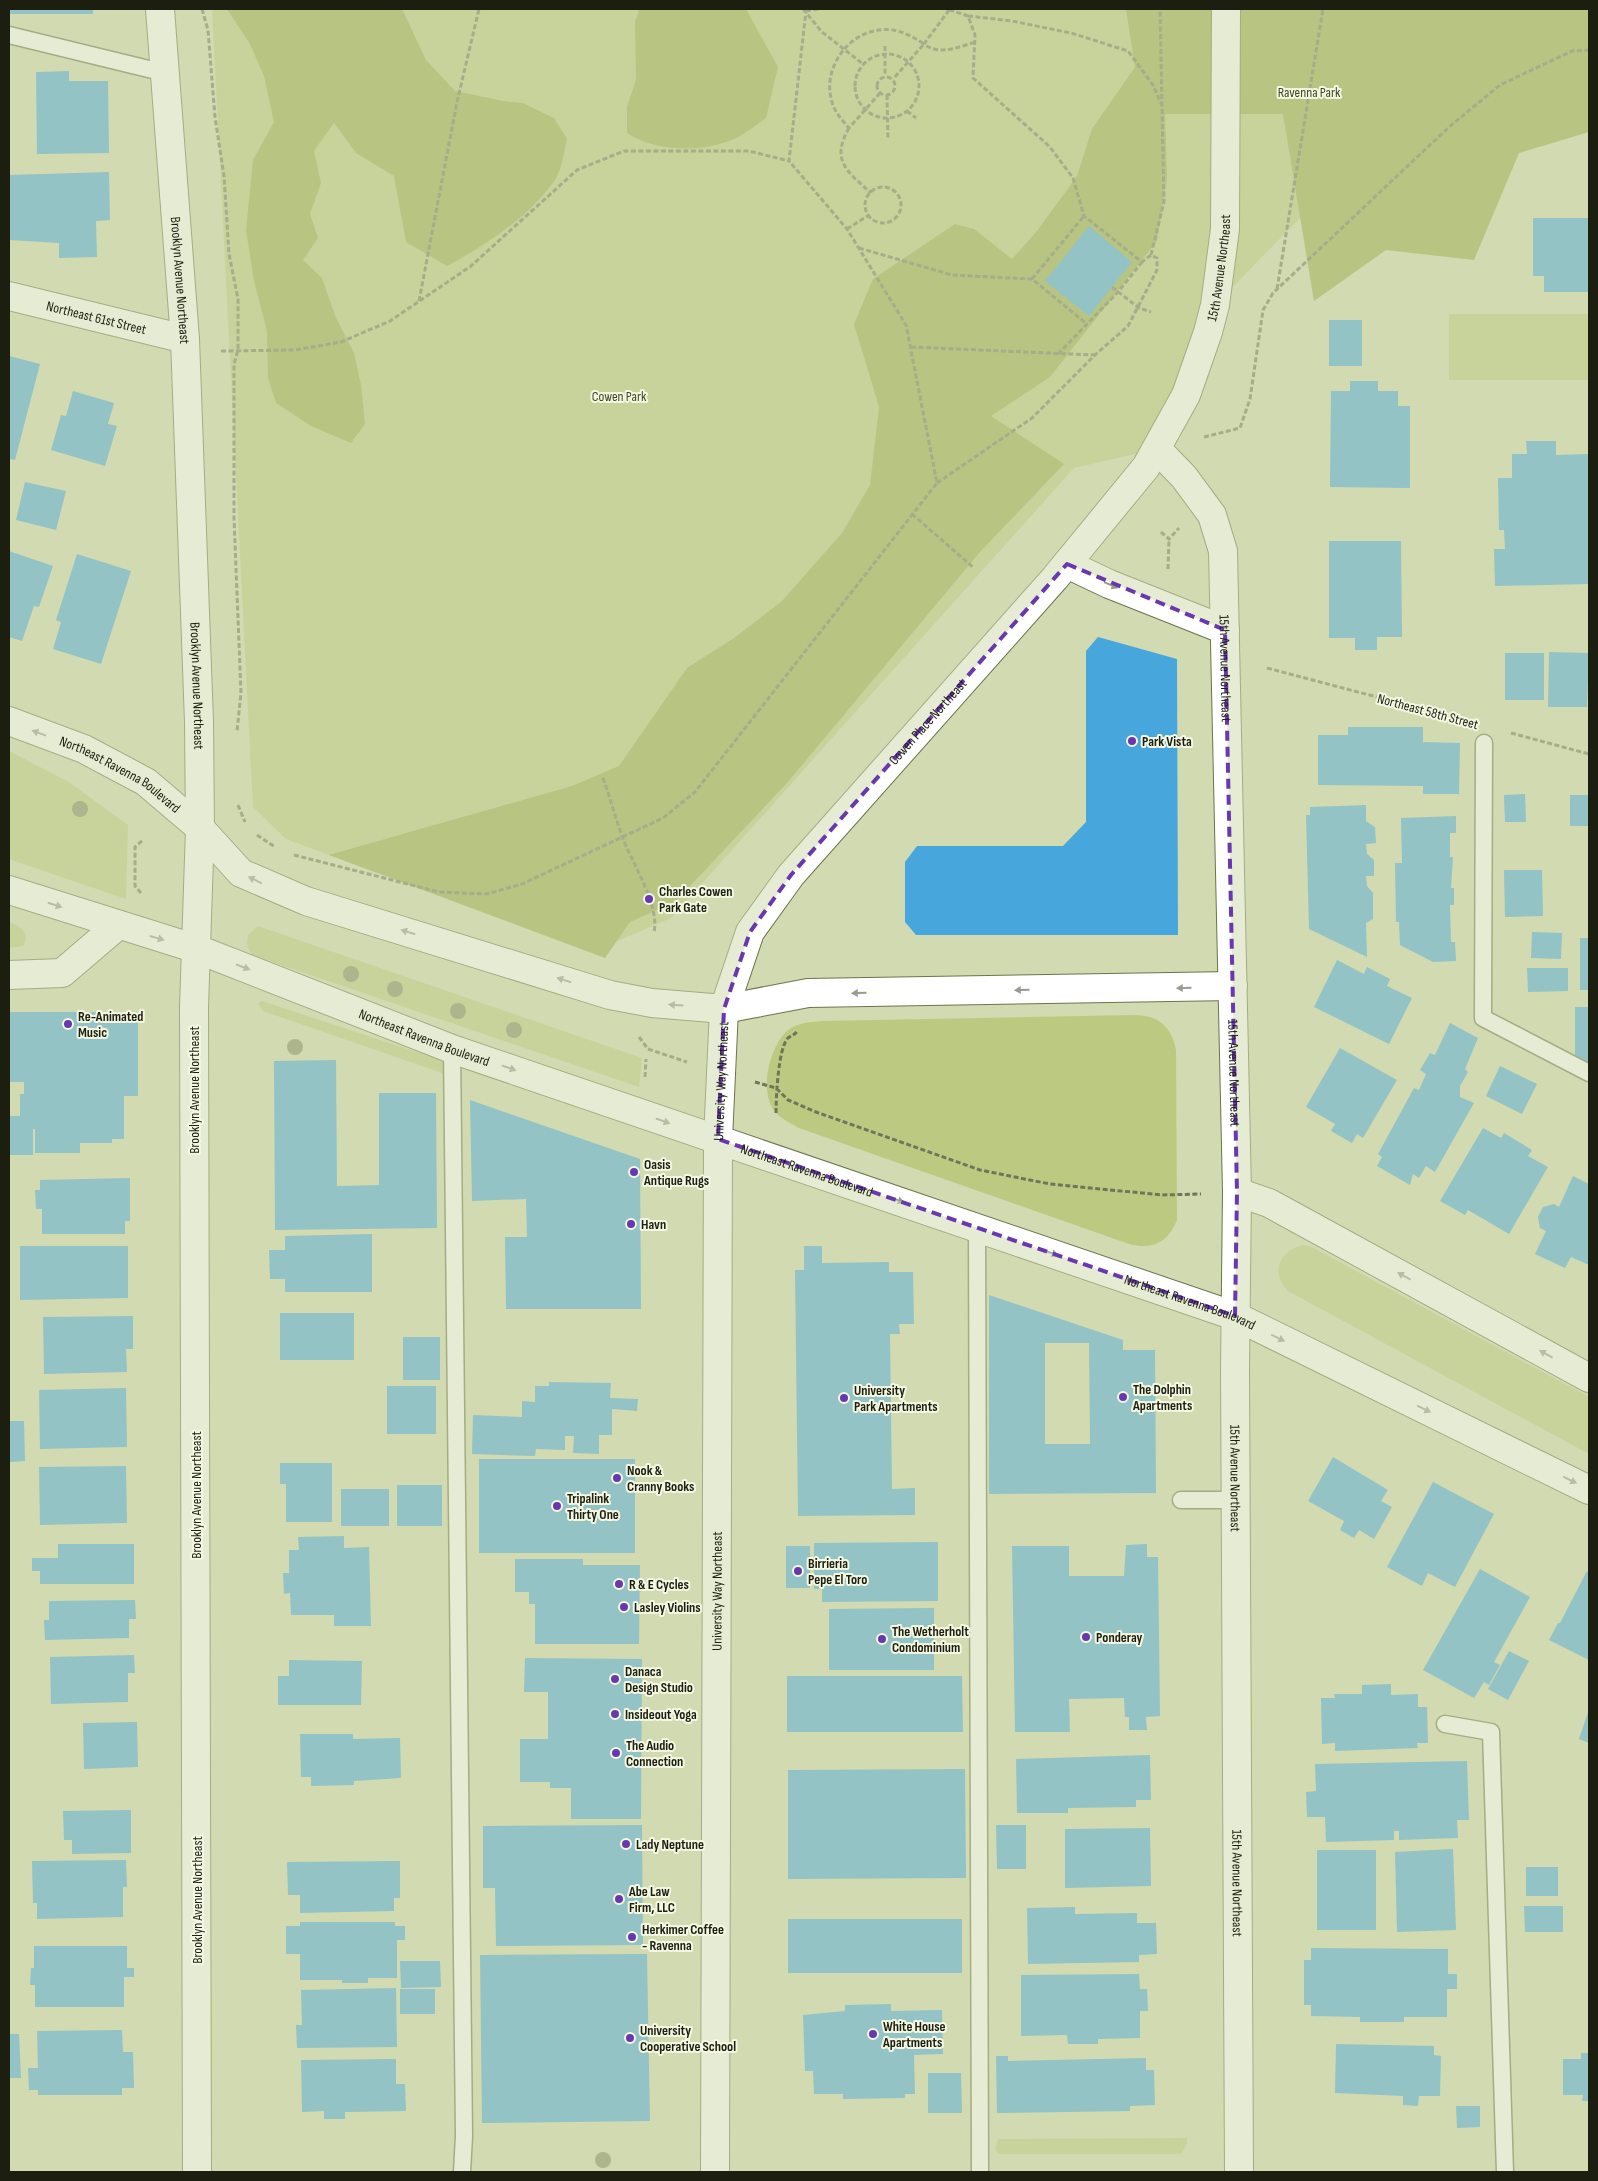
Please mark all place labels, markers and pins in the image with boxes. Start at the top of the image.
place label: Park Vista [1142,733,1192,750]
marker: Park Vista [1126,735,1138,747]
place label: Charles Cowen Park Gate [659,883,733,916]
marker: Charles Cowen Park Gate [643,893,655,905]
place label: Re-Animated Music [78,1008,143,1041]
marker: Re-Animated Music [62,1018,74,1030]
place label: Oasis Antique Rugs [643,1156,709,1189]
marker: Oasis Antique Rugs [628,1166,640,1178]
place label: Havn [641,1216,666,1233]
marker: Havn [625,1218,637,1230]
place label: The Dolphin Apartments [1132,1381,1192,1414]
place label: University Park Apartments [854,1382,938,1415]
marker: The Dolphin Apartments [1117,1391,1129,1403]
marker: University Park Apartments [838,1392,850,1404]
place label: Nook & Cranny Books [627,1462,694,1495]
marker: Nook & Cranny Books [611,1472,623,1484]
place label: Tripalink Thirty One [567,1490,619,1523]
marker: Tripalink Thirty One [551,1500,563,1512]
place label: Birrieria Pepe El Toro [808,1555,867,1588]
marker: Birrieria Pepe El Toro [792,1565,804,1577]
place label: R & E Cycles [629,1576,689,1593]
marker: R & E Cycles [613,1578,625,1590]
place label: Lasley Violins [634,1599,701,1616]
marker: Lasley Violins [618,1601,630,1613]
place label: The Wetherholt Condominium [892,1623,969,1656]
place label: Ponderay [1096,1629,1143,1646]
marker: Ponderay [1080,1631,1092,1643]
marker: The Wetherholt Condominium [876,1633,888,1645]
place label: Danaca Design Studio [625,1663,693,1696]
marker: Danaca Design Studio [609,1673,621,1685]
place label: Insideout Yoga [625,1706,697,1723]
marker: Insideout Yoga [609,1708,621,1720]
place label: The Audio Connection [626,1737,683,1770]
marker: The Audio Connection [610,1747,622,1759]
place label: Lady Neptune [636,1836,704,1853]
marker: Lady Neptune [620,1838,632,1850]
place label: Abe Law Firm, LLC [628,1883,675,1916]
marker: Abe Law Firm, LLC [613,1893,625,1905]
place label: Herkimer Coffee - Ravenna [642,1921,724,1954]
marker: Herkimer Coffee - Ravenna [626,1931,638,1943]
place label: White House Apartments [882,2018,946,2051]
place label: University Cooperative School [640,2022,736,2055]
marker: White House Apartments [867,2028,879,2040]
marker: University Cooperative School [624,2032,636,2044]

